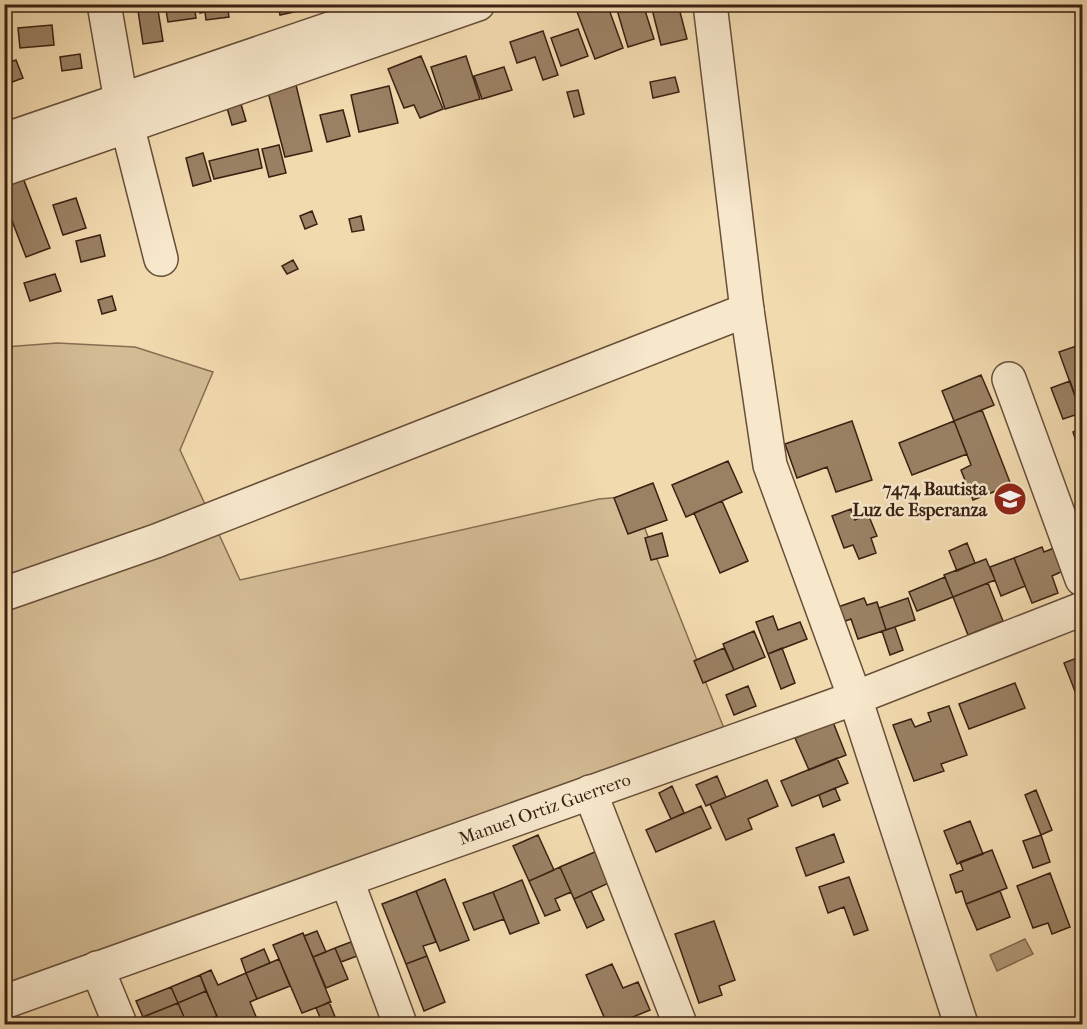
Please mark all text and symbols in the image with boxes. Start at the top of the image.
place label: 7474 Bautista Luz de Esperanza [853,479,988,521]
school or university icon: 7474 Bautista Luz de Esperanza [992,481,1028,517]
street label: Manuel Ortiz Guerrero [456,769,634,850]

